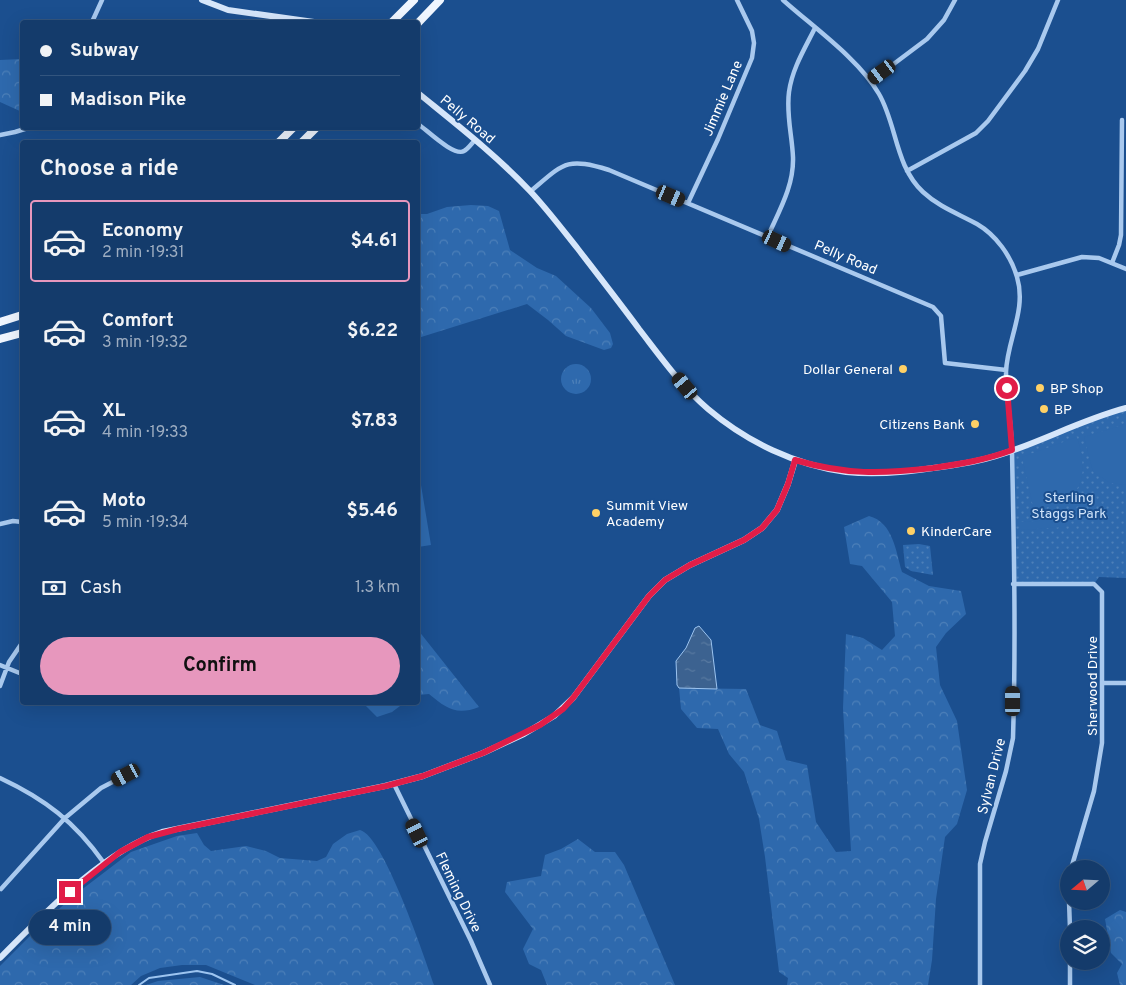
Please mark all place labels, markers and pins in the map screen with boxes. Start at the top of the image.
place label: Dollar General [803,362,893,379]
marker: Dollar General [897,363,909,375]
place label: BP Shop [1050,381,1103,398]
marker: BP Shop [1034,382,1046,394]
place label: BP [1054,402,1072,419]
marker: BP [1038,403,1050,415]
place label: Citizens Bank [879,417,965,434]
marker: Citizens Bank [969,418,981,430]
place label: Summit View Academy [606,498,688,531]
marker: Summit View Academy [590,507,602,519]
place label: KinderCare [921,524,992,541]
marker: KinderCare [905,525,917,537]

